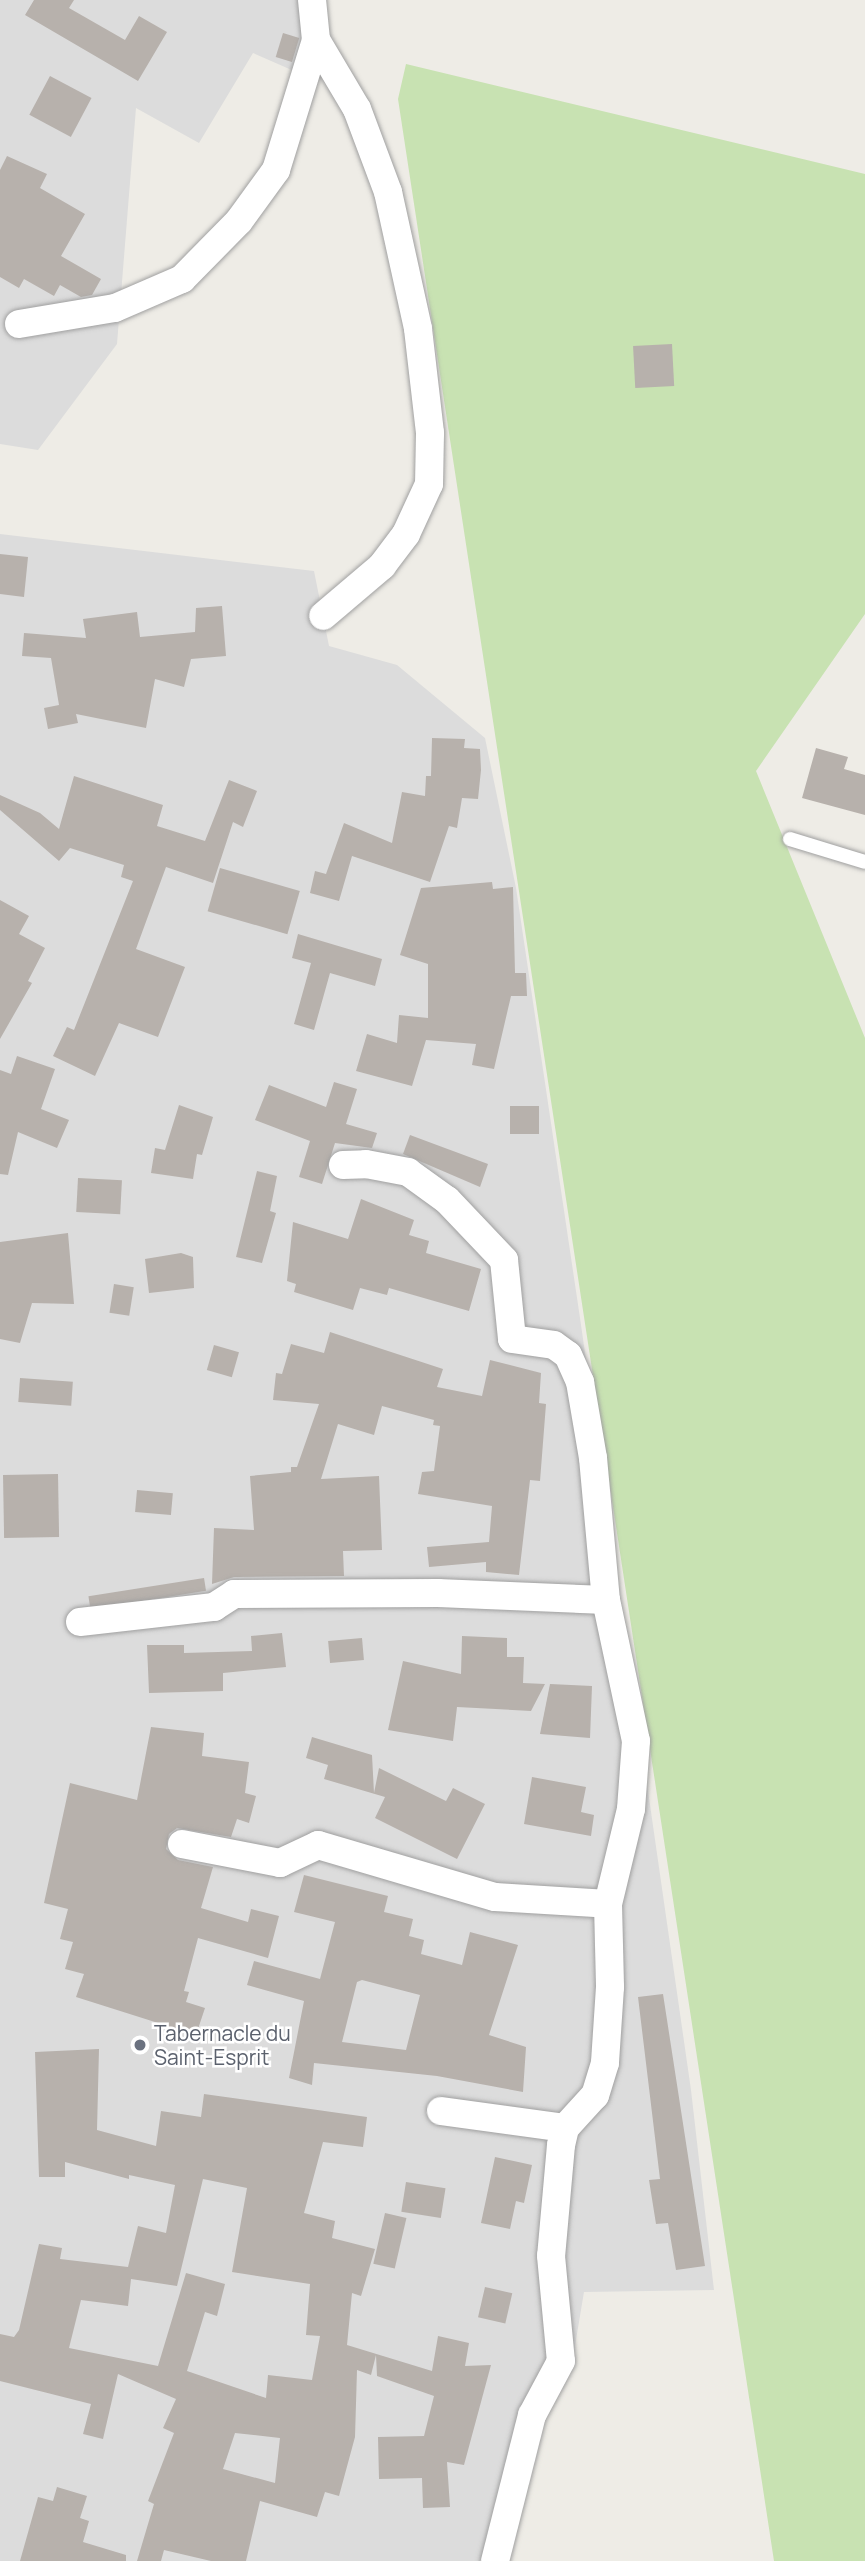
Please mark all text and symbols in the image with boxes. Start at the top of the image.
place label: Tabernacle du Saint-Esprit [154,2020,291,2070]
marker: Tabernacle du Saint-Esprit [132,2037,148,2053]

